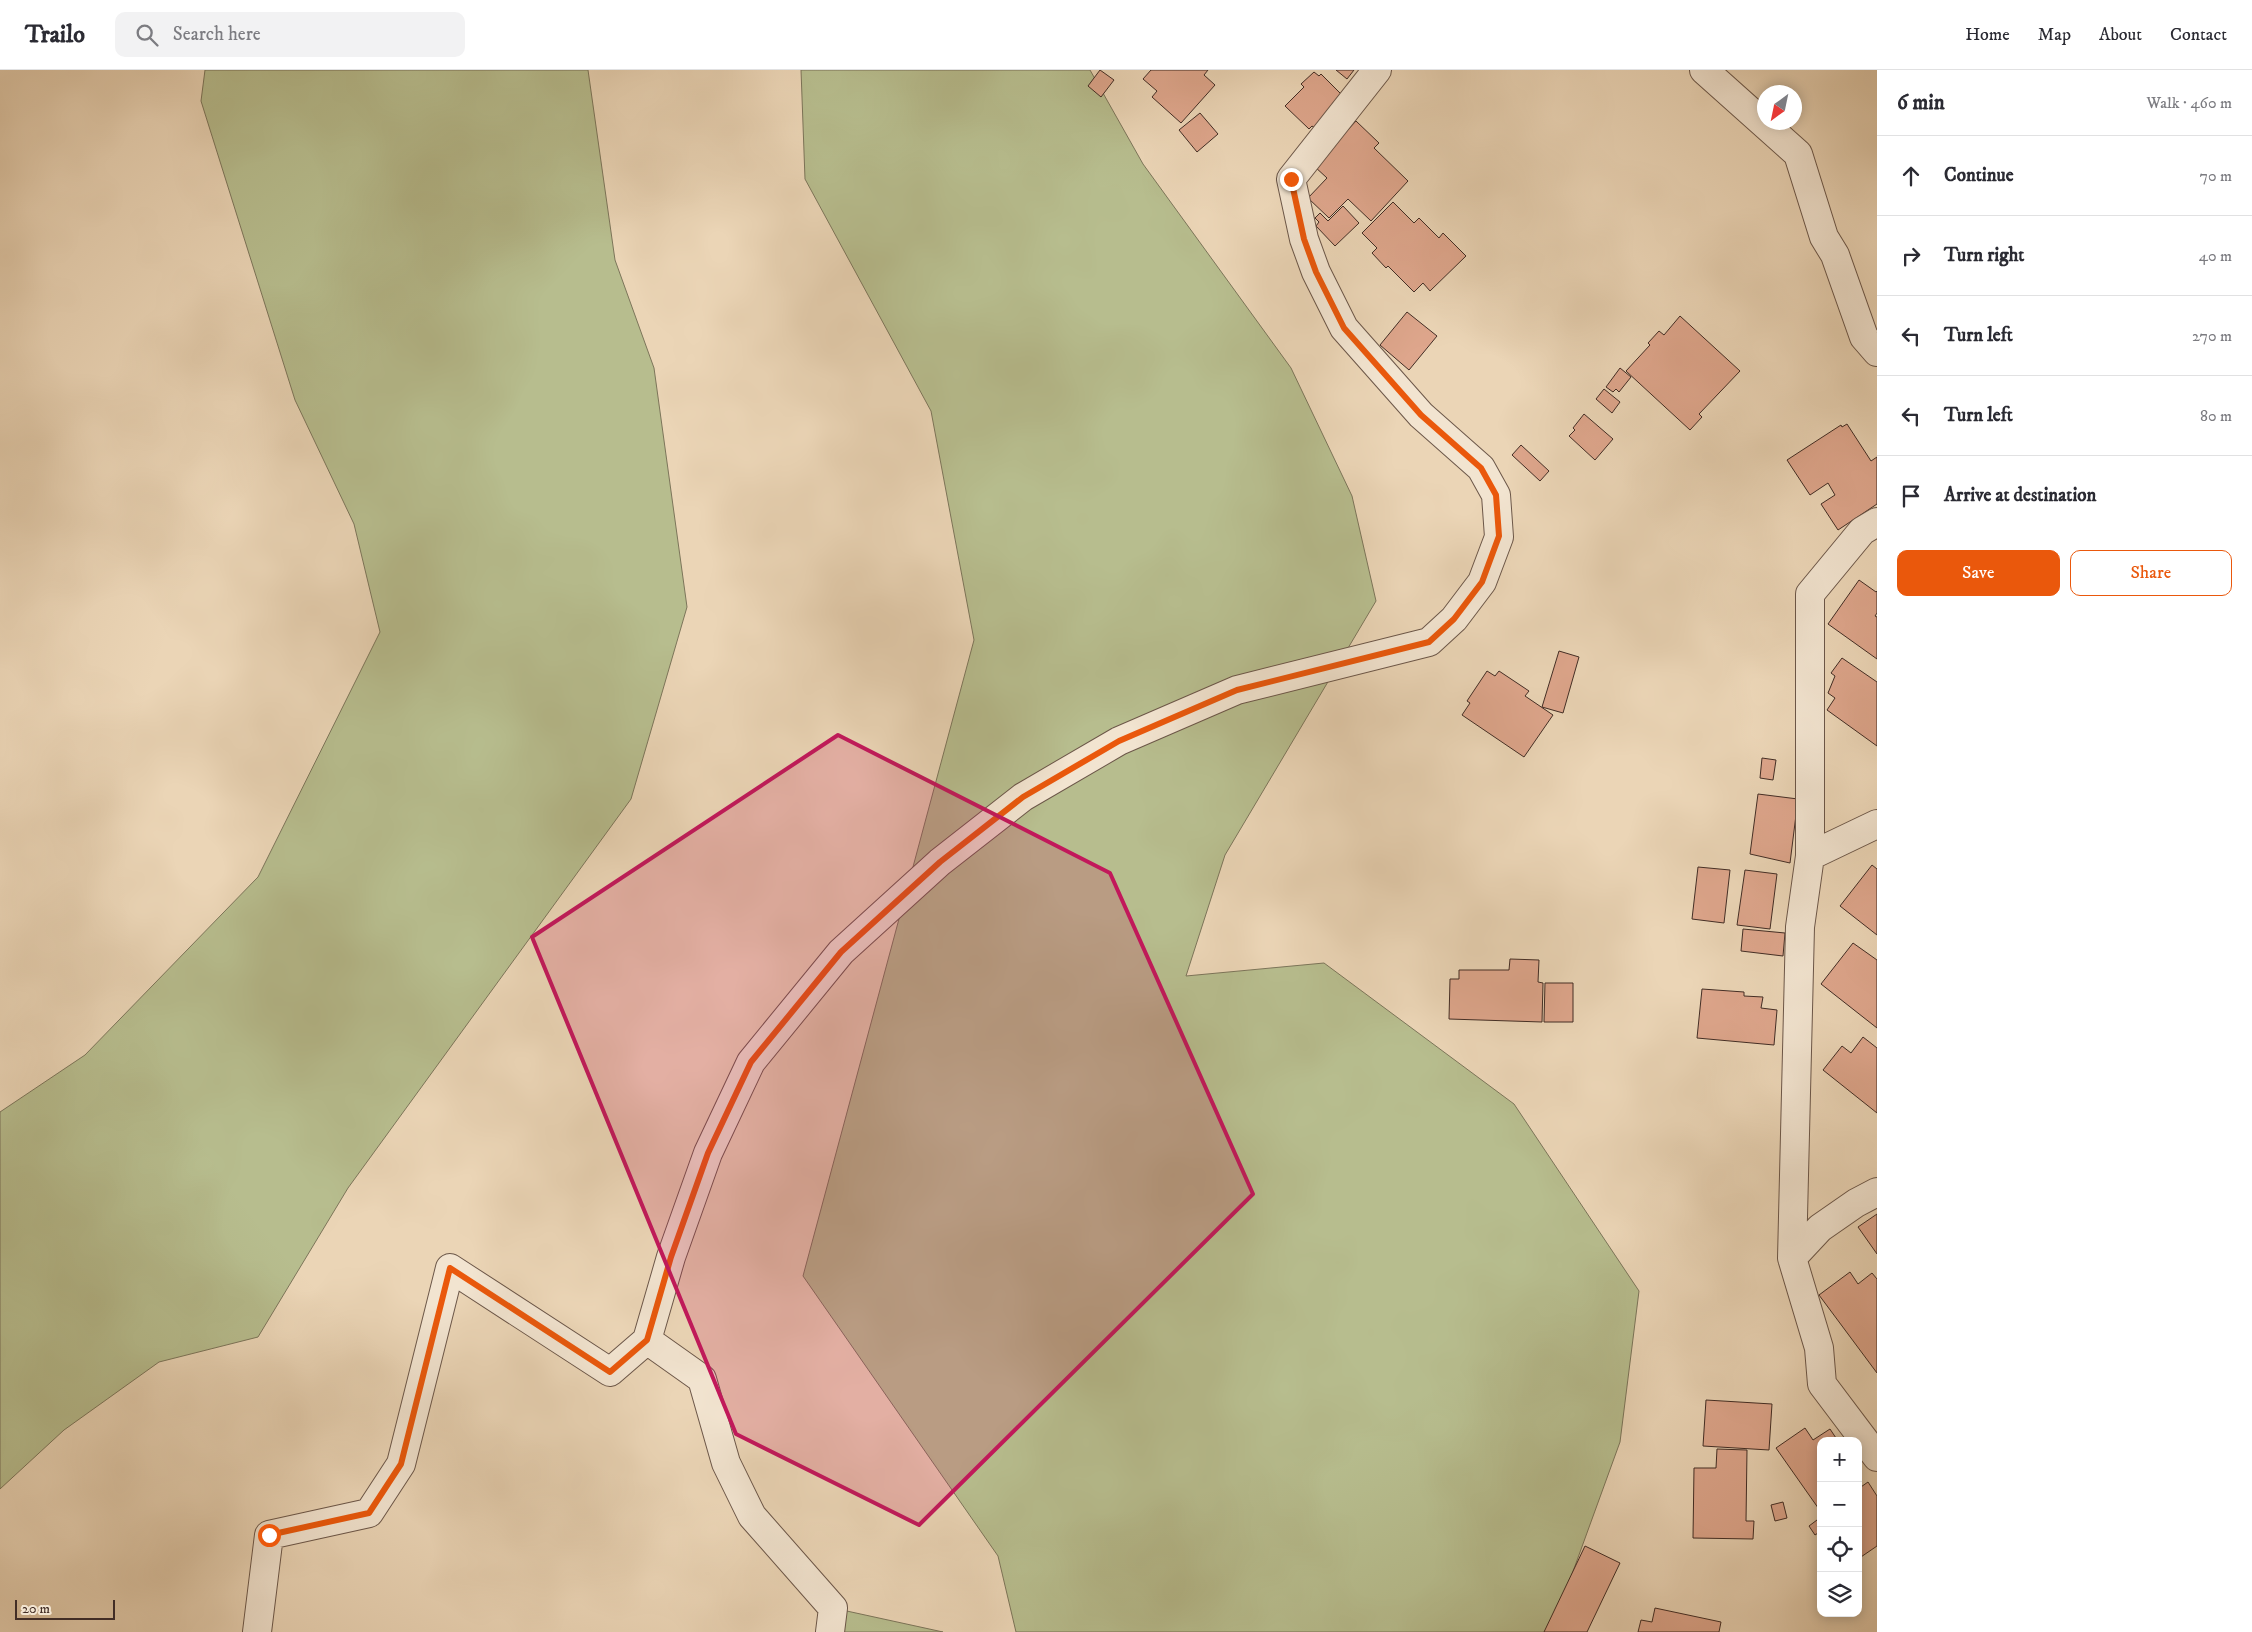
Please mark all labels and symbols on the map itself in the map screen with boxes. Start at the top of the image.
north arrow [1757,85,1802,130]
route end [1280,168,1303,191]
route start [258,1524,281,1547]
scale bar [15,1597,115,1620]

